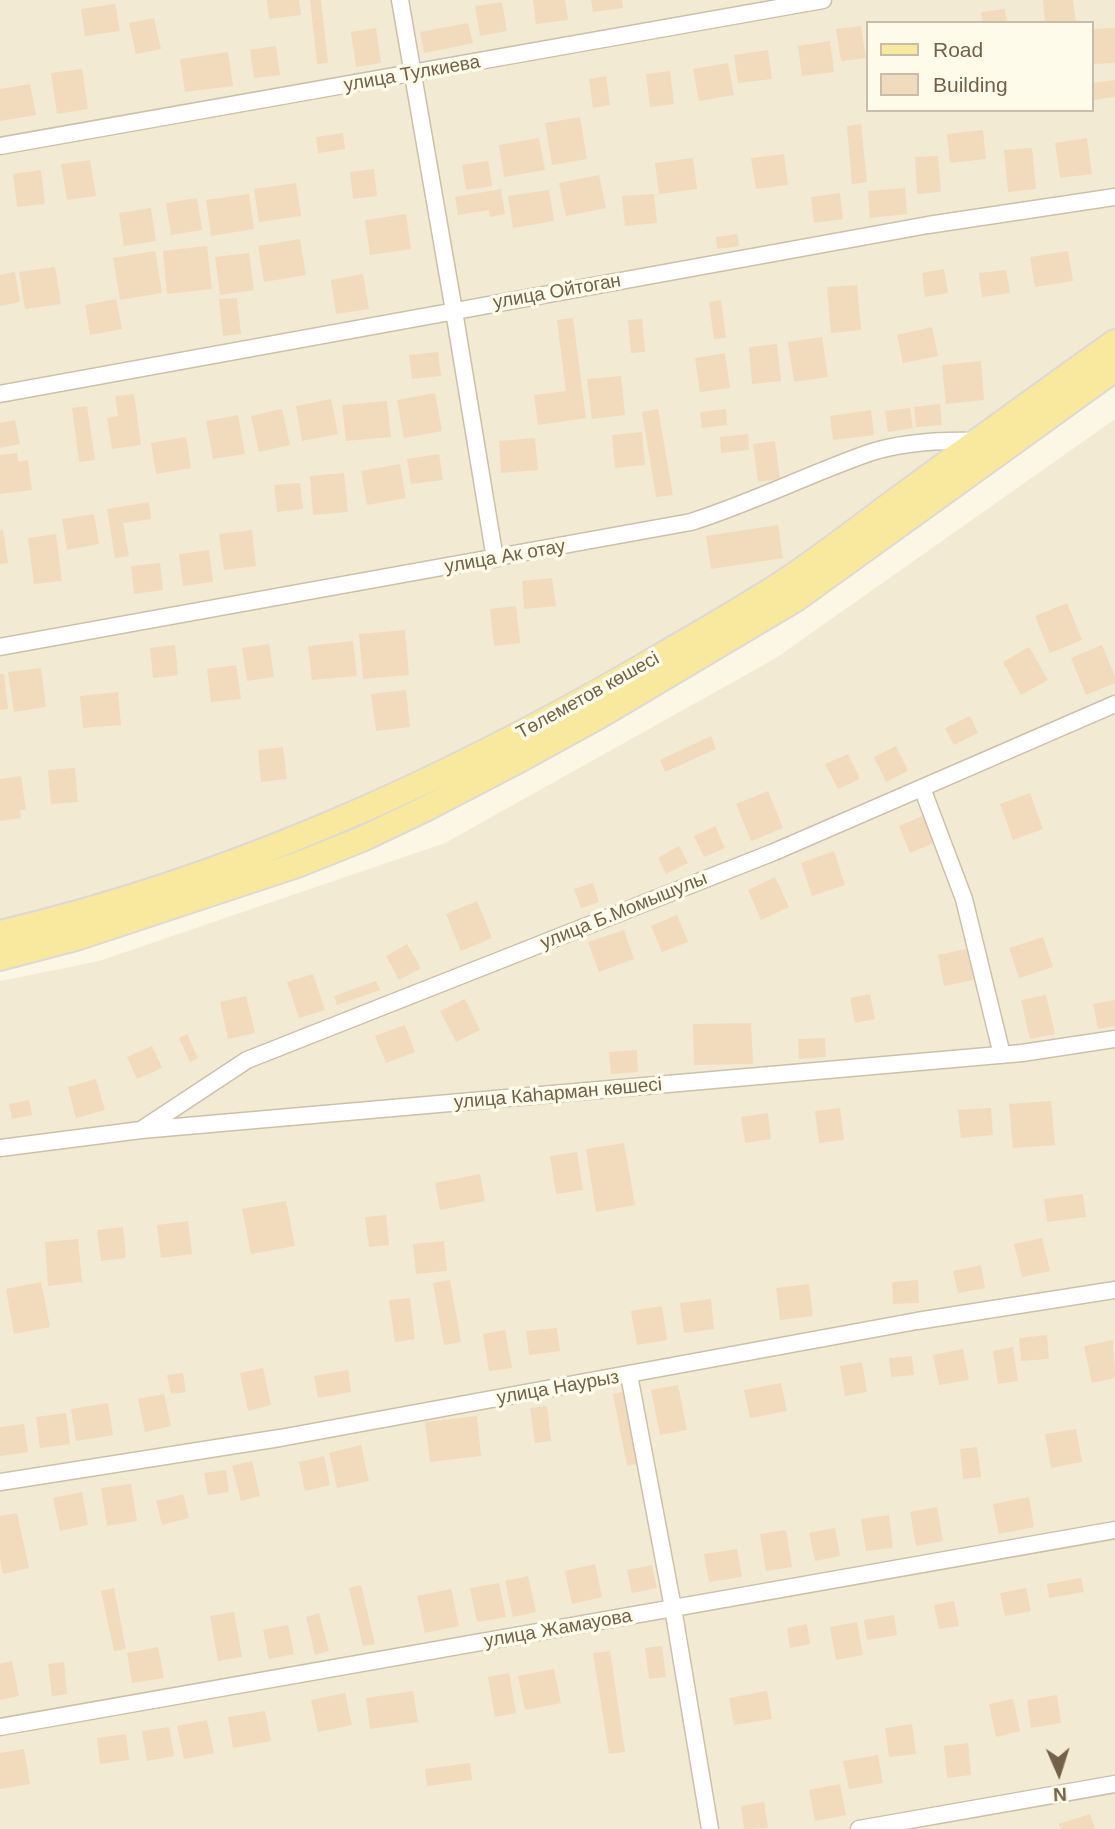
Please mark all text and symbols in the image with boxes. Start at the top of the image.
legend [866,21,1094,112]
text: Road [933,38,983,61]
street label: улица Тулкиева [342,51,482,97]
text: Building [933,73,1008,96]
street label: улица Ойтоган [491,270,623,314]
street label: улица Ак отау [443,535,567,579]
street label: Төлеметов көшесі [513,647,663,745]
street label: улица Б.Момышулы [537,867,711,955]
street label: улица Каһарман көшесі [453,1074,663,1114]
street label: улица Наурыз [495,1366,621,1410]
street label: улица Жамауова [482,1605,634,1653]
north arrow [1024,1738,1094,1808]
text: N [1053,1784,1068,1805]

